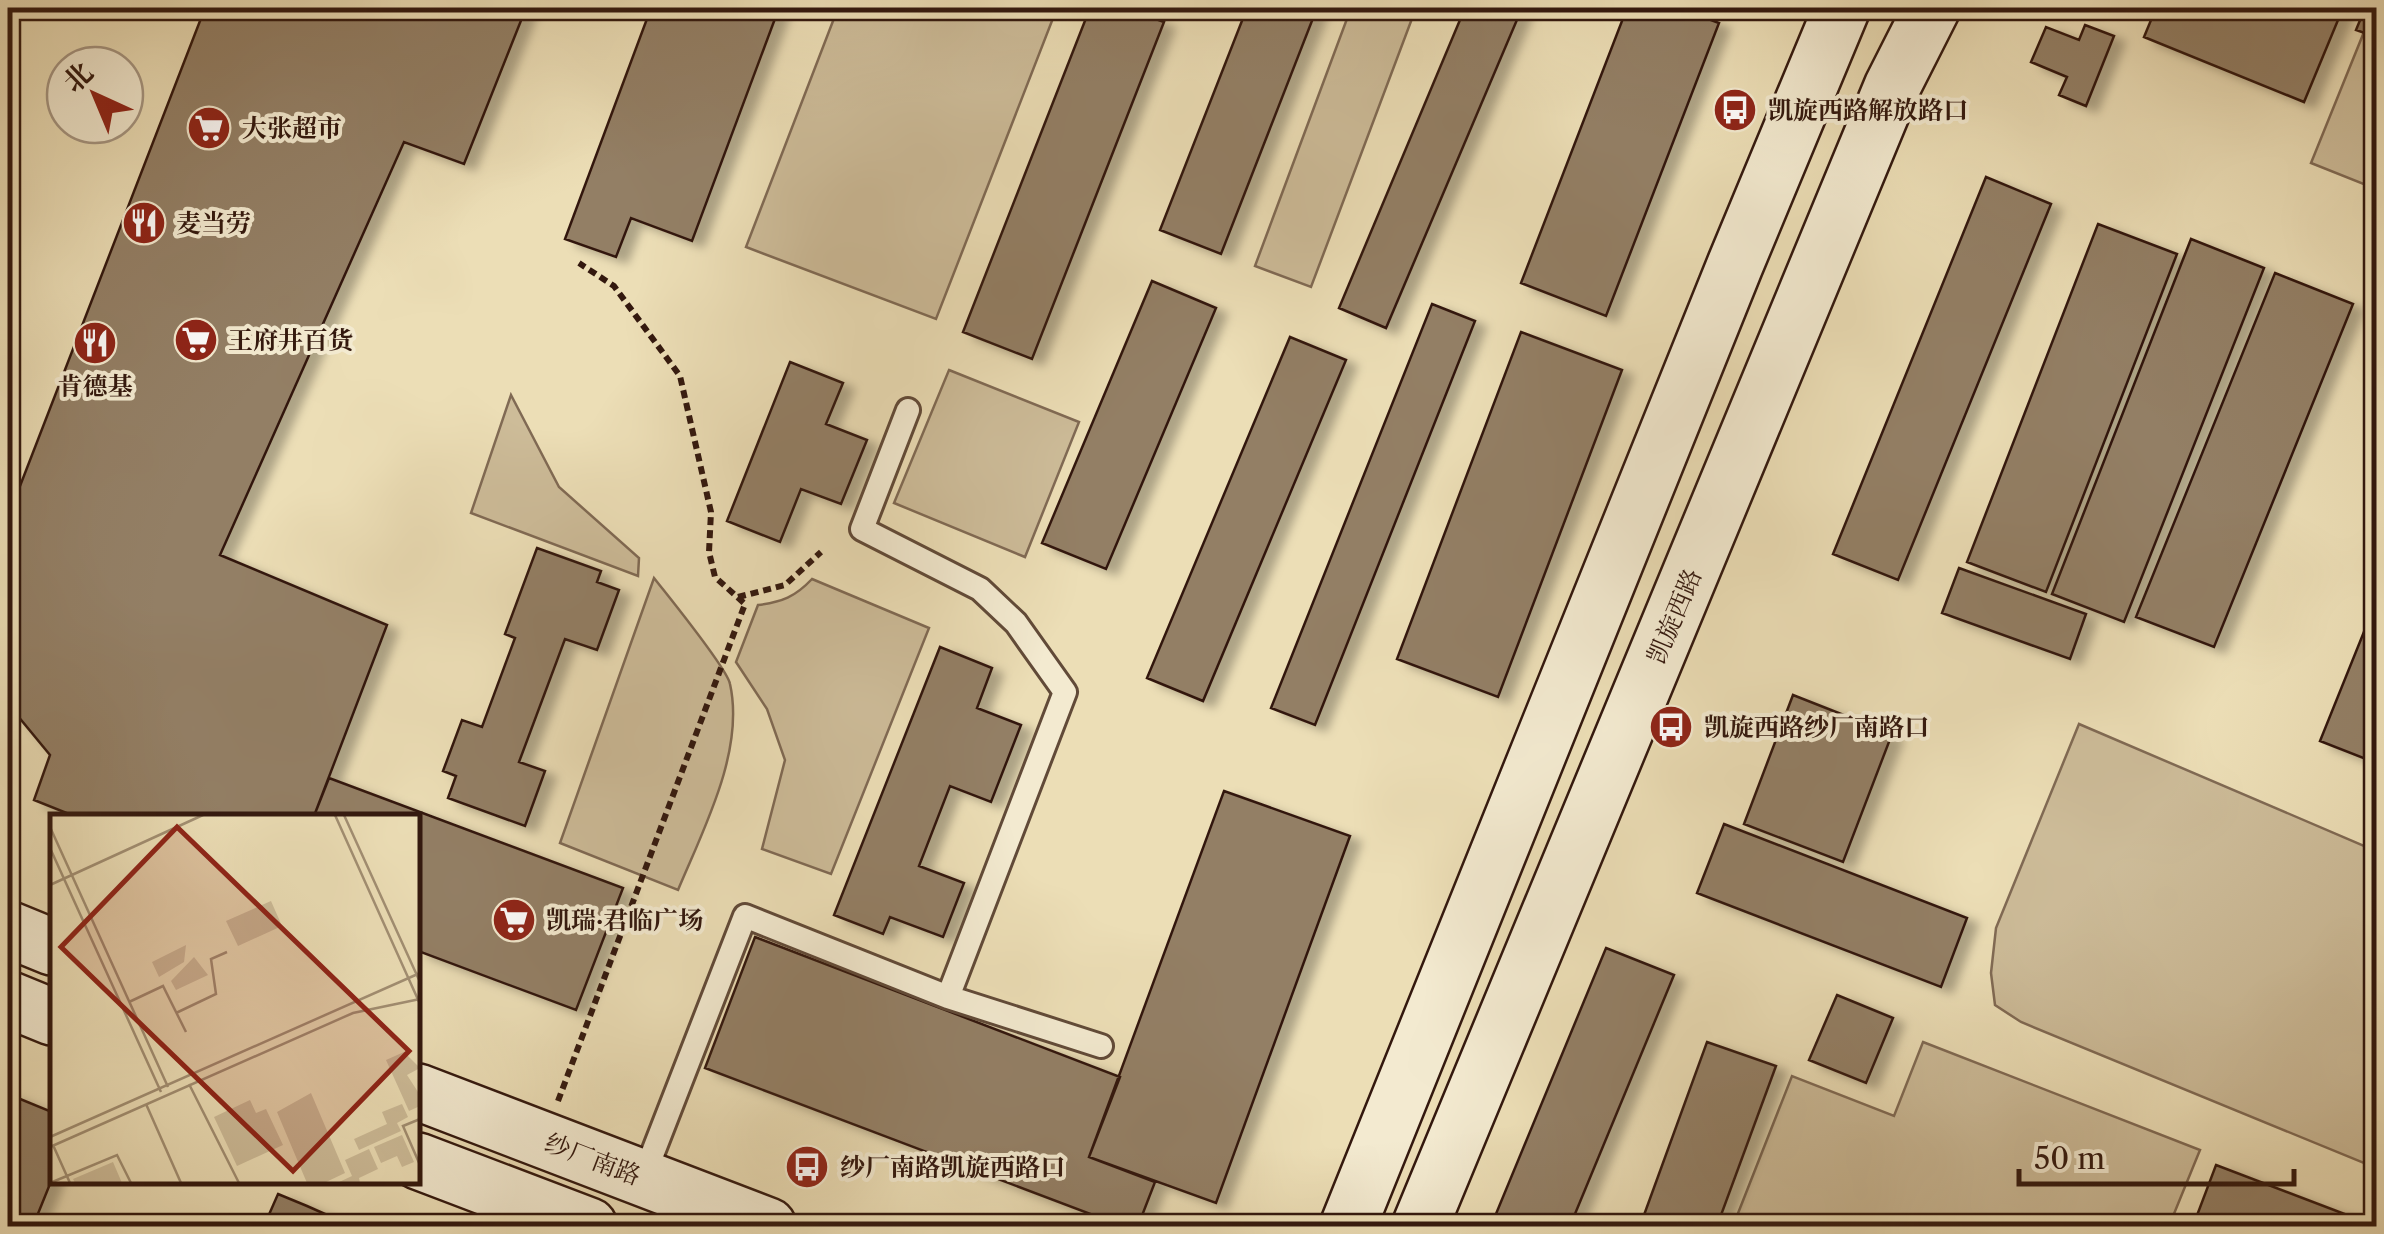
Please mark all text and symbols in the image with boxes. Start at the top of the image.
north arrow [45,45,145,145]
text: 北 [56,55,100,99]
bus stop icon: 凯旋西路解放路口 [1712,87,1758,133]
place label: 凯旋西路解放路口 [1768,95,1968,126]
supermarket icon: 大张超市 [186,105,232,151]
place label: 大张超市 [242,113,342,144]
restaurant icon: 麦当劳 [121,200,167,246]
place label: 麦当劳 [176,208,251,239]
supermarket icon: 王府井百货 [173,317,219,363]
restaurant icon: 肯德基 [72,320,118,366]
place label: 王府井百货 [228,325,353,356]
place label: 肯德基 [57,371,133,402]
street label: 凯旋西路 [1641,564,1708,668]
bus stop icon: 凯旋西路纱厂南路口 [1648,704,1694,750]
place label: 凯旋西路纱厂南路口 [1704,712,1929,743]
inset map [50,814,420,1184]
supermarket icon: 凯瑞·君临广场 [491,897,537,943]
place label: 凯瑞·君临广场 [546,905,703,936]
scale bar [2019,1124,2294,1186]
street label: 纱厂南路 [541,1127,645,1192]
text: 50 m [2034,1140,2105,1177]
bus stop icon: 纱厂南路凯旋西路口 [784,1144,830,1190]
place label: 纱厂南路凯旋西路口 [840,1152,1065,1183]

